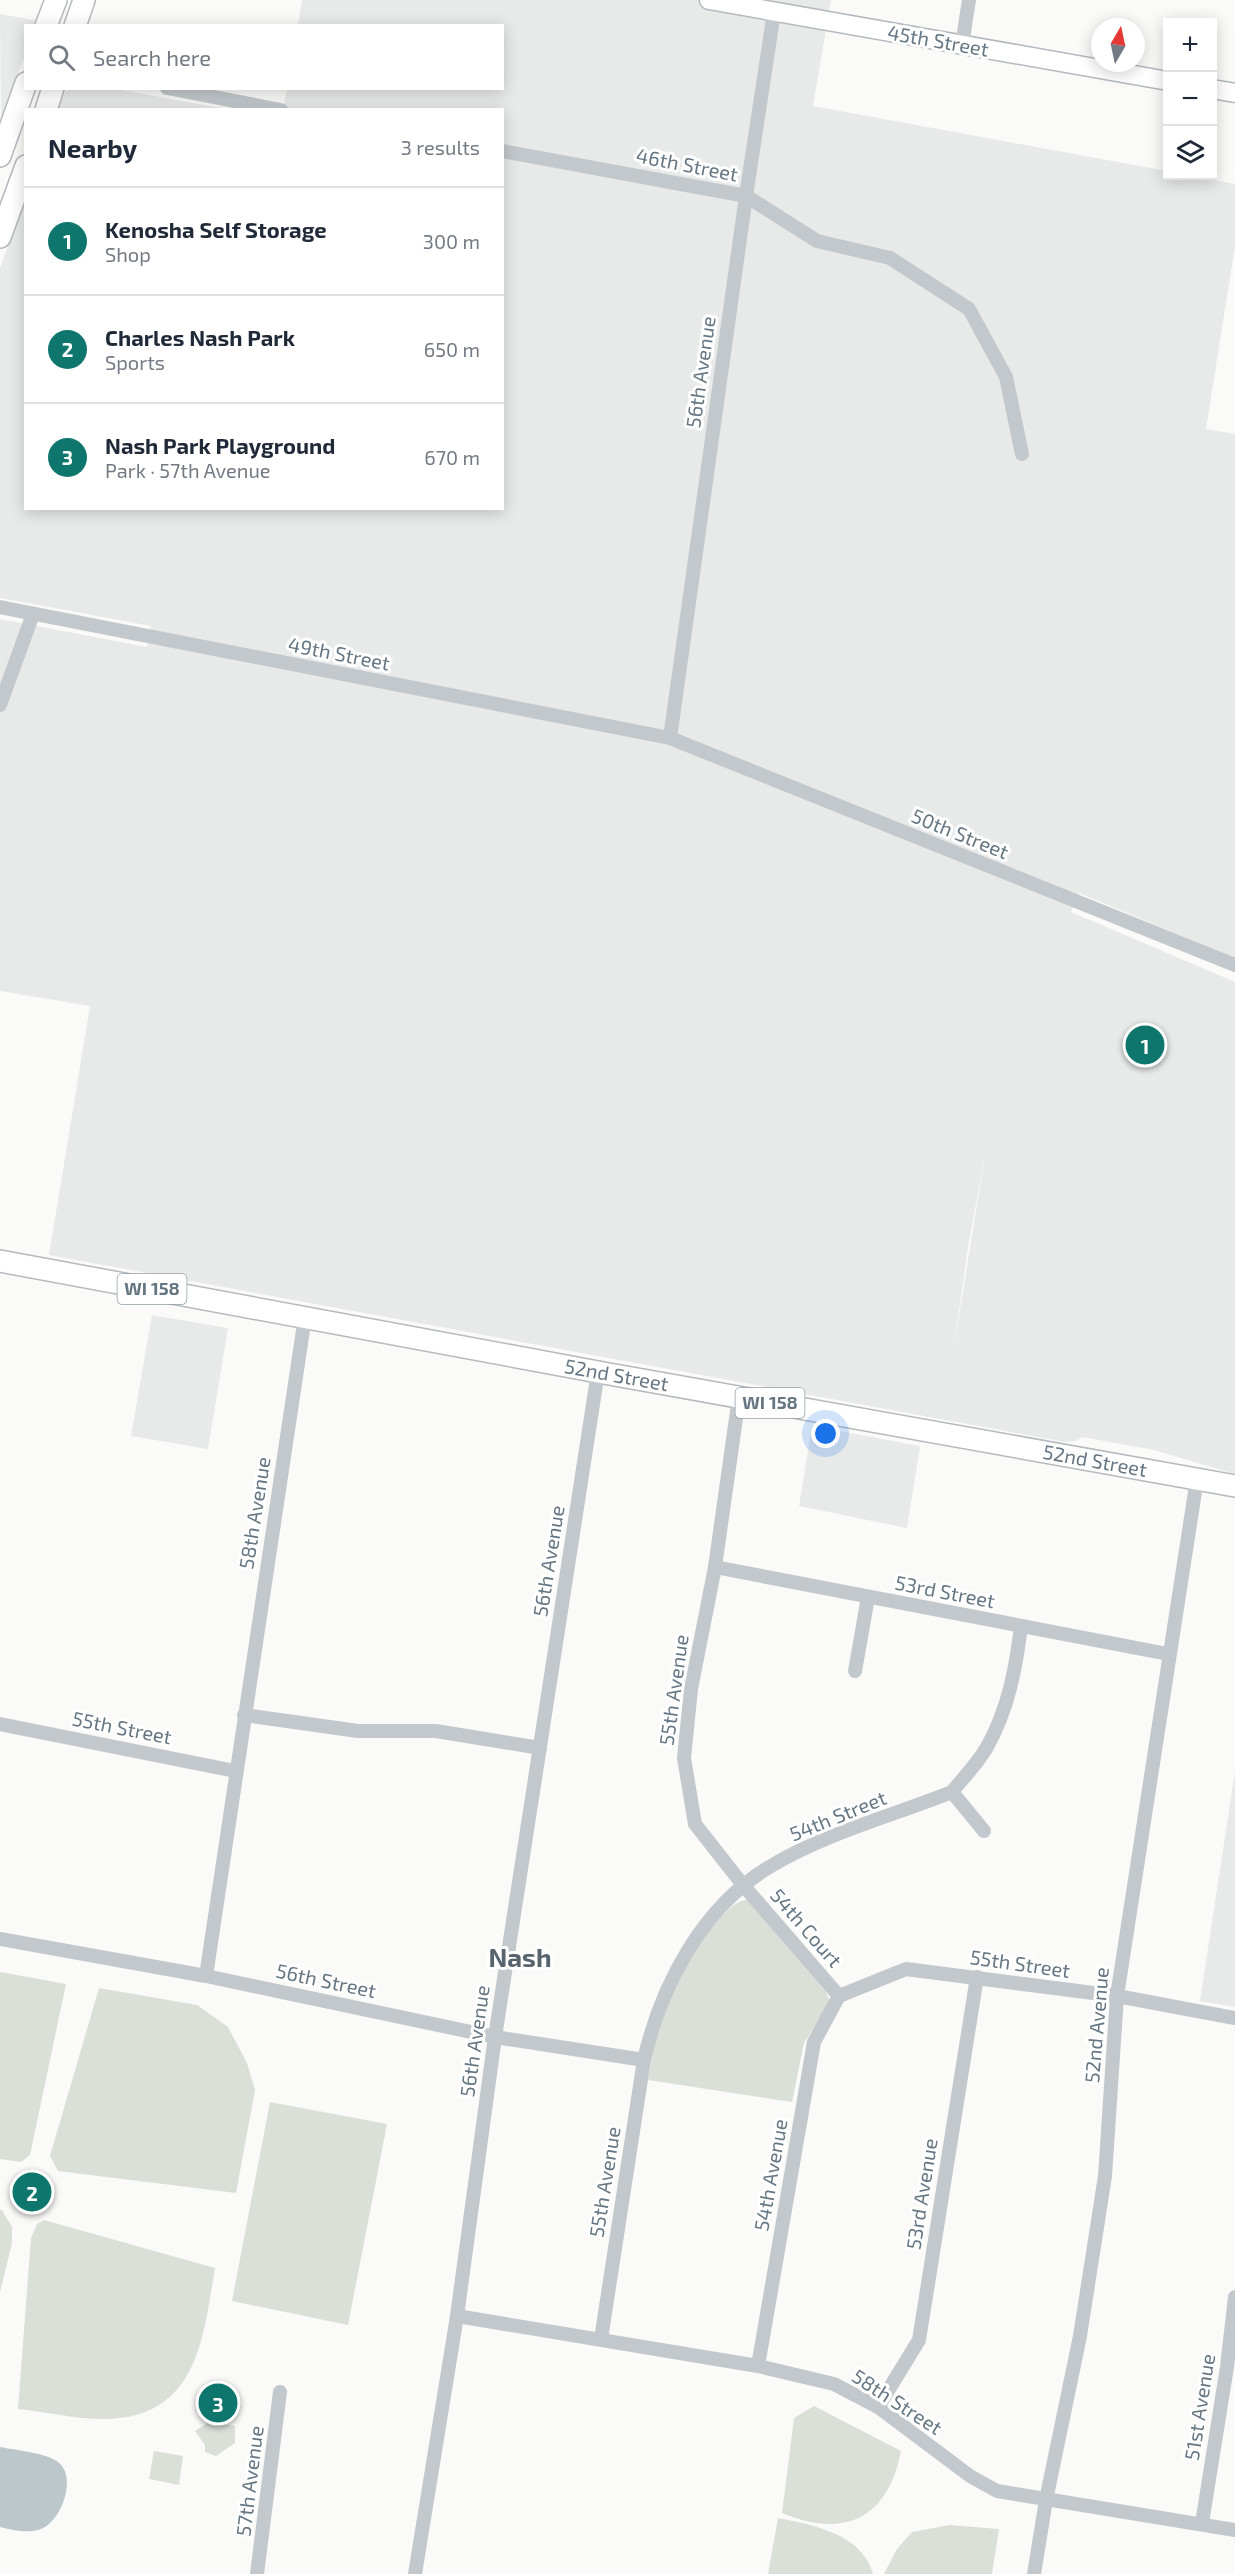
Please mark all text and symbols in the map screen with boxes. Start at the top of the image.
north arrow [1091,18,1145,72]
map controls [1163,18,1217,180]
button: + [1163,18,1217,72]
street label: 45th Street [886,19,991,61]
search box [24,24,504,90]
icon: search [45,41,78,74]
text: Search here [93,44,211,70]
button: − [1163,72,1217,126]
button: layers [1163,126,1217,180]
text: Nearby [48,132,137,163]
text: 3 results [401,135,480,159]
street label: 46th Street [634,142,740,186]
text: Kenosha Self Storage [105,216,327,242]
text: 1 [63,229,72,253]
text: 300 m [423,229,480,253]
text: Shop [105,242,151,266]
street label: 56th Avenue [680,315,720,429]
text: Charles Nash Park [105,324,295,350]
text: 2 [62,337,73,361]
text: 650 m [424,337,480,361]
text: Sports [105,350,165,374]
text: Nash Park Playground [105,432,335,458]
text: 3 [62,445,73,469]
text: 670 m [424,445,480,469]
text: Park · 57th Avenue [105,458,271,482]
street label: 49th Street [286,631,392,675]
street label: 50th Street [909,803,1013,863]
pin: 1 [1126,1022,1164,1068]
road number: WI 158 [118,1274,186,1304]
street label: 52nd Street [563,1353,671,1395]
road number: WI 158 [736,1388,804,1418]
your location [811,1419,840,1448]
street label: 52nd Street [1041,1439,1149,1481]
street label: 58th Avenue [233,1455,275,1571]
street label: 56th Avenue [527,1503,569,1618]
street label: 53rd Street [893,1570,997,1613]
street label: 55th Avenue [653,1633,693,1747]
street label: 55th Street [70,1706,174,1748]
street label: 54th Street [786,1785,890,1845]
street label: 54th Court [766,1883,848,1972]
district label: Nash [488,1941,552,1972]
street label: 55th Street [969,1944,1072,1982]
street label: 56th Street [274,1958,379,2002]
street label: 52nd Avenue [1079,1966,1113,2084]
street label: 56th Avenue [454,1984,494,2098]
street label: 54th Avenue [748,2117,792,2233]
street label: 55th Avenue [583,2125,625,2239]
street label: 53rd Avenue [900,2137,942,2251]
pin: 2 [12,2170,51,2214]
street label: 51st Avenue [1179,2352,1219,2462]
street label: 58th Street [848,2363,947,2439]
pin: 3 [198,2380,238,2426]
street label: 57th Avenue [230,2424,268,2538]

